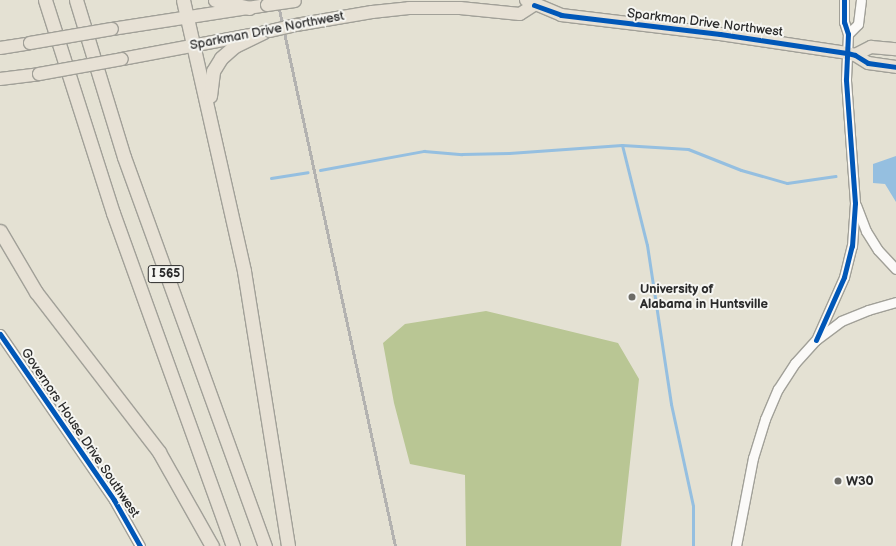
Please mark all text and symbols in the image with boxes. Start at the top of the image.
street label: Sparkman Drive Northwest [626,6,784,40]
street label: Sparkman Drive Northwest [189,8,345,54]
road number: I 565 [147,264,185,284]
place label: University of Alabama in Huntsville [640,282,768,313]
marker: University of Alabama in Huntsville [627,292,637,302]
street label: Governors House Drive Southwest [17,345,143,521]
place label: W30 [846,473,874,489]
marker: W30 [833,476,843,486]

